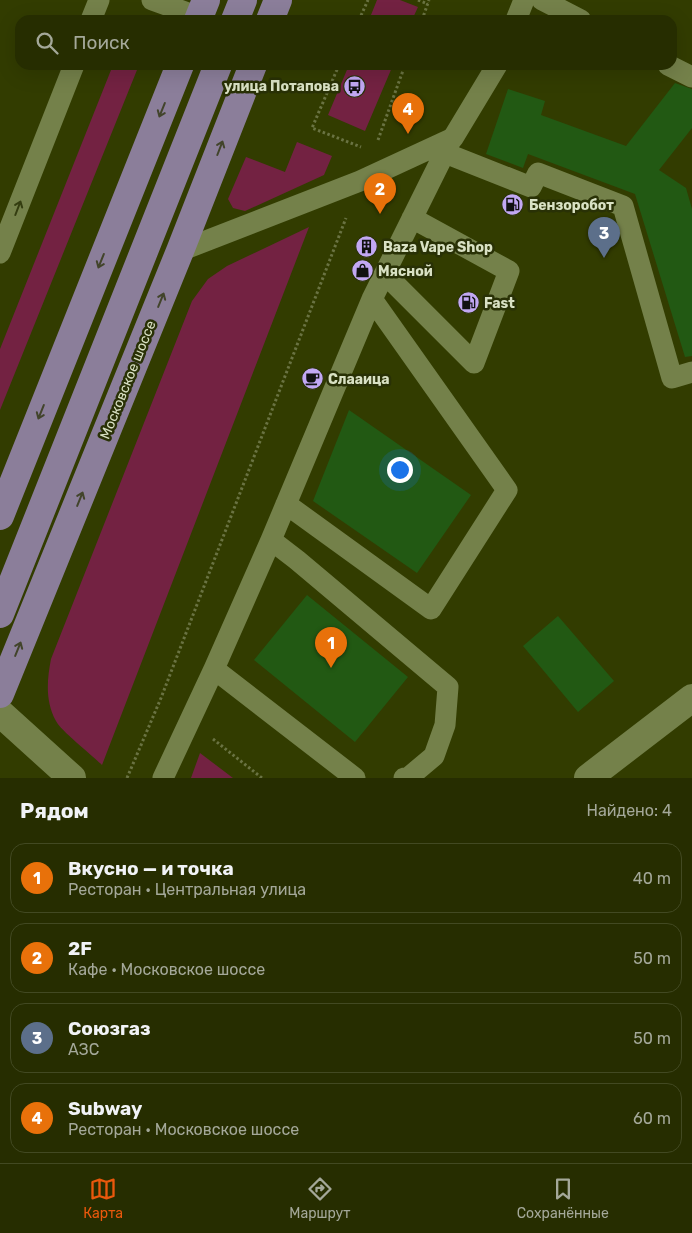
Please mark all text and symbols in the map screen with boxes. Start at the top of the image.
search box [15,15,677,70]
icon: search [33,29,61,57]
text: Поиск [73,31,130,54]
bus stop icon: улица Потапова [343,74,367,98]
place label: улица Потапова [224,78,339,95]
pin: 4 [392,93,424,134]
one-way arrow [156,102,166,117]
one-way arrow [217,141,226,156]
pin: 2 [364,173,396,214]
fuel station icon: Бензоробот [501,193,525,217]
place label: Бензоробот [529,197,614,214]
one-way arrow [14,201,23,216]
pin: 3 [588,217,620,258]
building icon: Baza Vape Shop [355,235,379,259]
place label: Baza Vape Shop [383,239,493,256]
one-way arrow [96,253,106,268]
shop icon: Мясной [350,259,374,283]
place label: Мясной [378,263,433,280]
fuel station icon: Fast [456,291,480,315]
one-way arrow [157,292,166,307]
place label: Fast [484,295,515,312]
street label: Московское шоссе [96,318,160,442]
cafe icon: Слааица [300,367,324,391]
place label: Слааица [328,371,389,388]
one-way arrow [36,404,46,419]
your location [387,457,413,483]
one-way arrow [75,492,85,507]
pin: 1 [315,627,347,668]
one-way arrow [14,642,24,657]
text: Рядом [20,798,89,823]
text: Найдено: 4 [587,801,672,820]
text: Вкусно — и точка [68,857,234,880]
text: 1 [33,869,41,888]
text: 40 m [633,869,671,888]
text: Ресторан · Центральная улица [68,880,306,899]
text: 2F [68,937,92,960]
text: 2 [32,949,42,968]
text: 50 m [633,949,671,968]
text: Кафе · Московское шоссе [68,960,265,979]
text: Союзгаз [68,1017,151,1040]
text: 3 [32,1029,42,1048]
text: 50 m [633,1029,671,1048]
text: АЗС [68,1040,99,1059]
text: Subway [68,1097,142,1120]
text: 4 [32,1109,42,1128]
text: 60 m [633,1109,671,1128]
text: Ресторан · Московское шоссе [68,1120,299,1139]
tab: Карта [83,1175,123,1222]
tab: Маршрут [289,1175,350,1222]
tab: Сохранённые [517,1175,609,1222]

